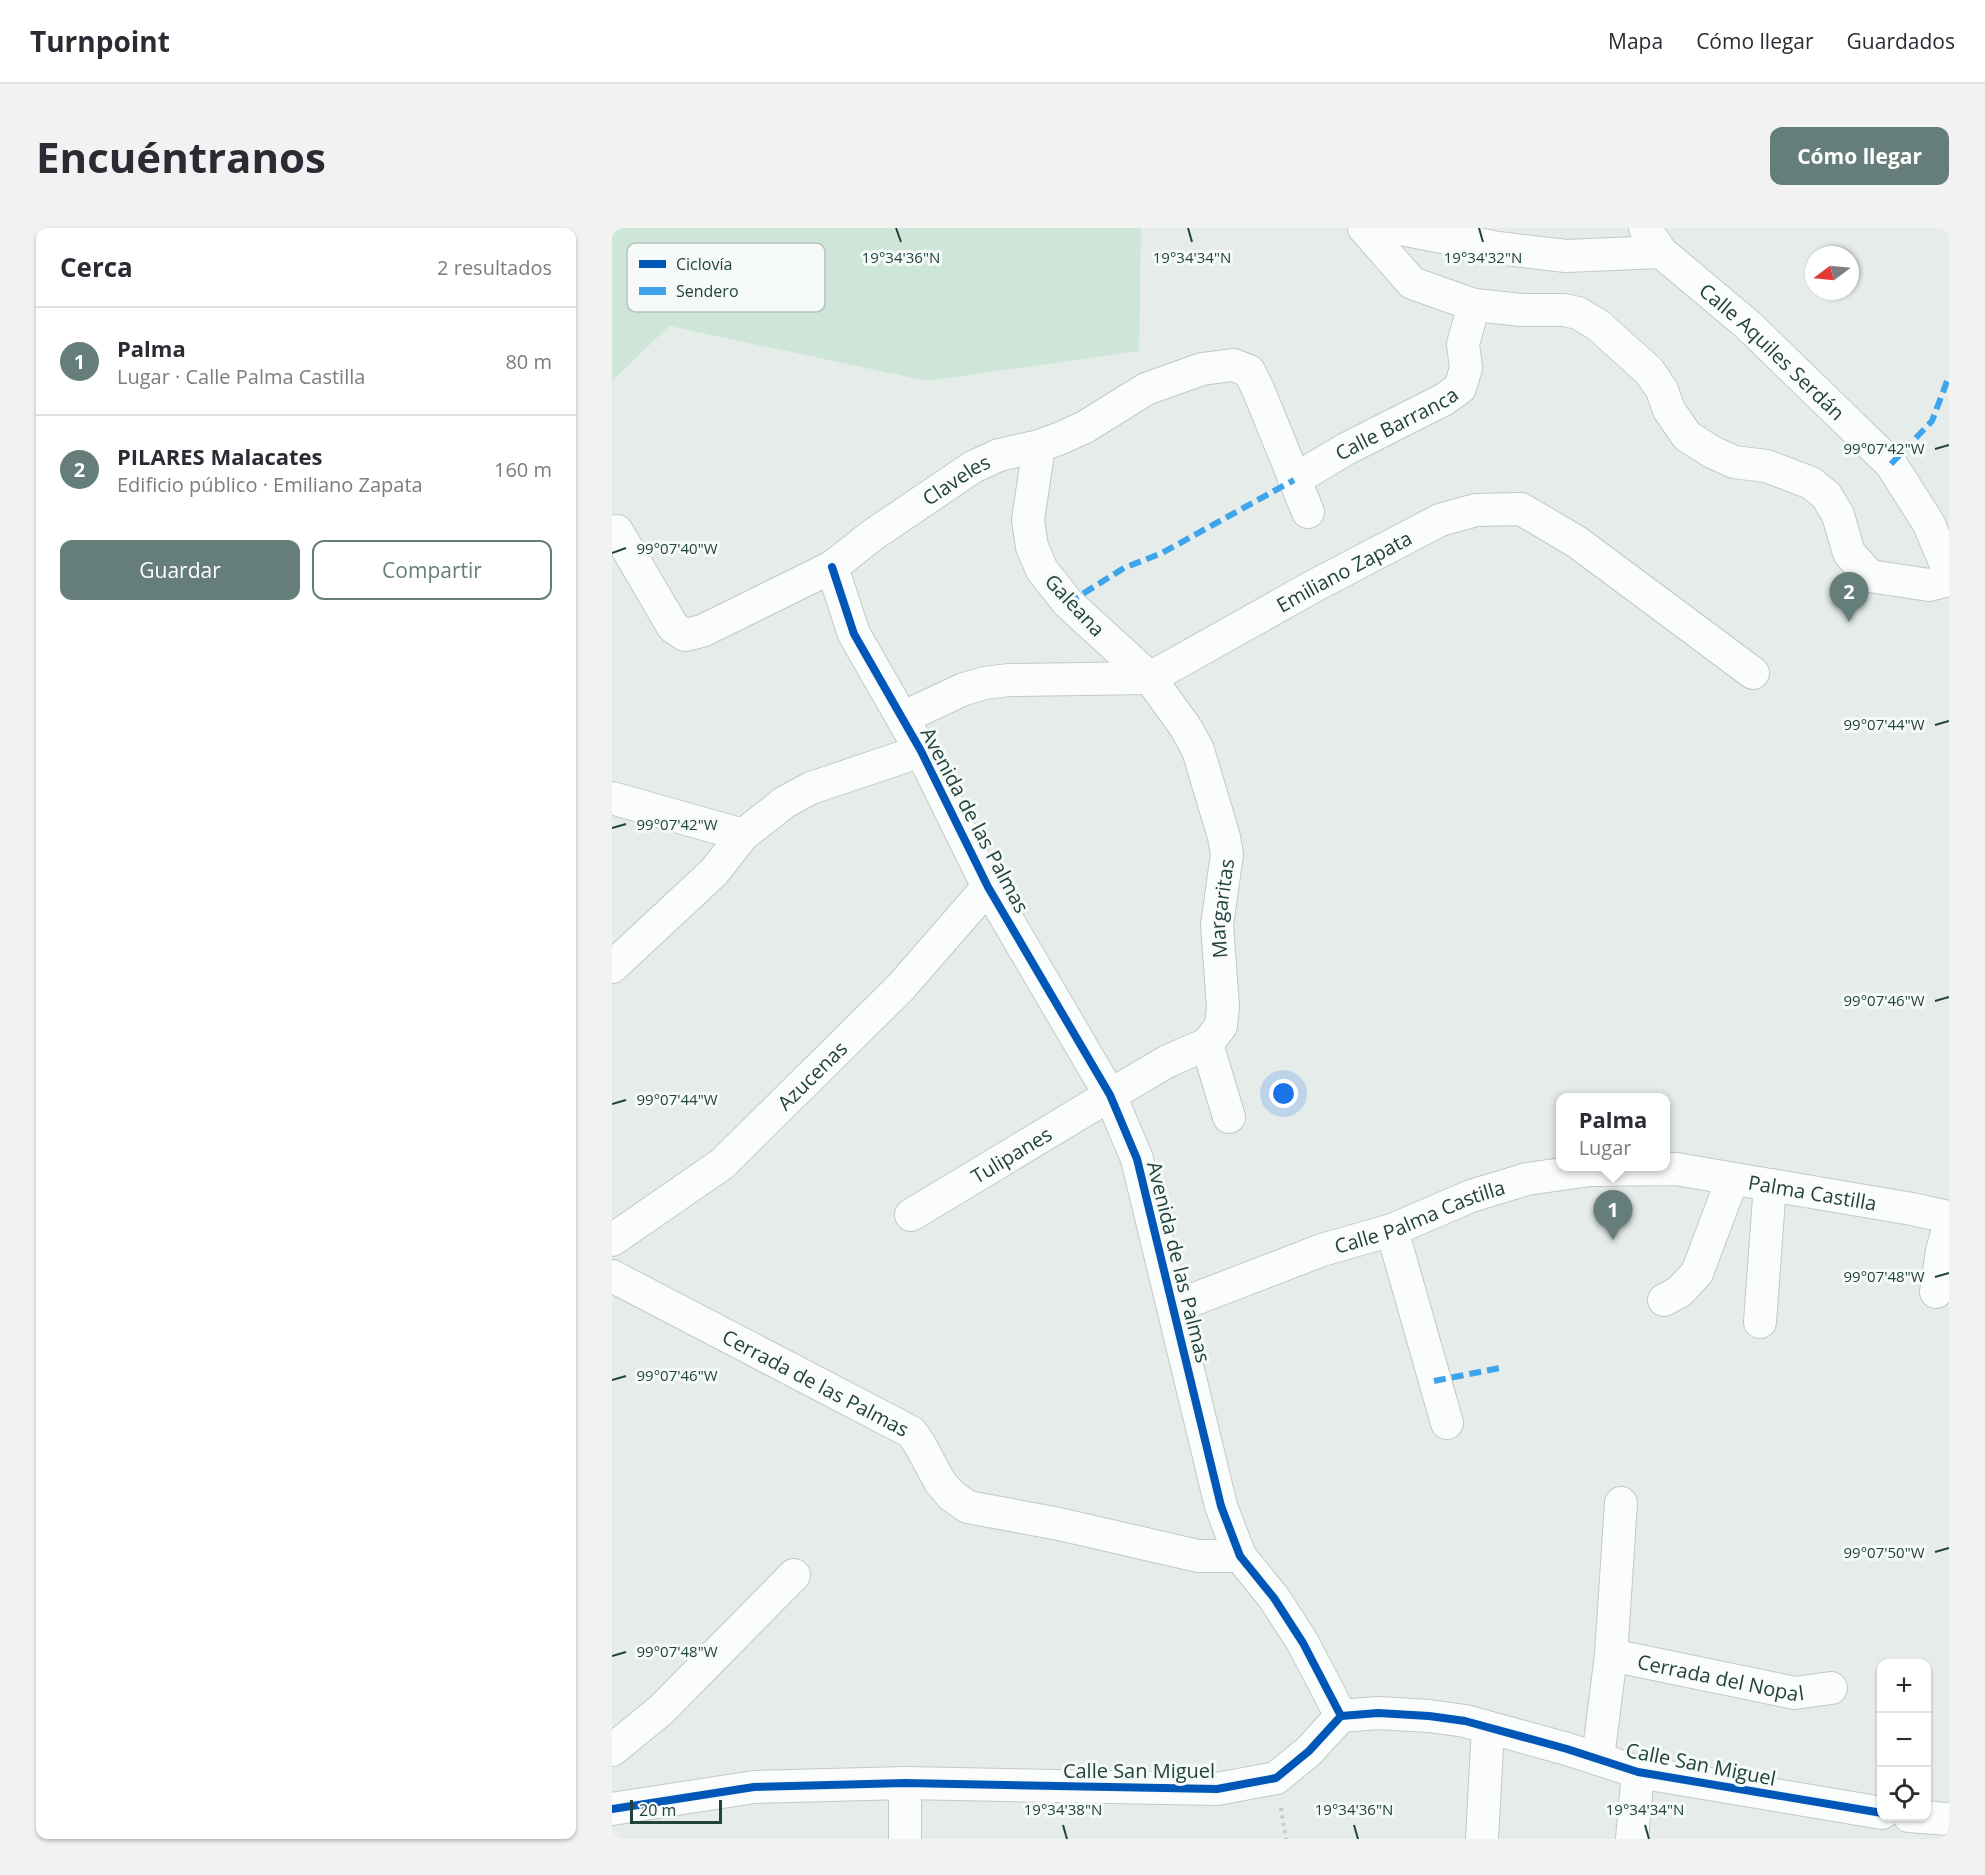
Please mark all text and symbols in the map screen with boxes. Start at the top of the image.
text: Turnpoint [30,22,170,60]
text: Mapa [1608,27,1663,55]
text: Cómo llegar [1696,27,1814,55]
text: Guardados [1847,27,1955,55]
button: Cómo llegar [1770,127,1949,185]
text: Encuéntranos [36,128,326,185]
legend [627,243,825,312]
north arrow [1805,246,1859,300]
text: 19°34'36"N [862,247,940,267]
text: 19°34'34"N [1153,247,1231,267]
text: 19°34'32"N [1444,247,1522,267]
text: Cerca [60,249,133,285]
text: Ciclovía [676,253,732,275]
text: 2 resultados [437,254,552,281]
street label: Calle Aquiles Serdán [1694,277,1851,426]
text: Sendero [676,280,739,302]
text: Palma [117,333,186,363]
text: 1 [74,348,85,375]
text: 80 m [505,348,552,375]
text: Lugar · Calle Palma Castilla [117,363,365,390]
street label: Calle Barranca [1330,380,1463,466]
text: 99°07'42"W [1844,438,1925,458]
text: PILARES Malacates [117,441,323,471]
street label: Claveles [917,448,994,511]
text: 2 [74,456,85,483]
text: 160 m [494,456,552,483]
text: Edificio público · Emiliano Zapata [117,471,423,498]
street label: Emiliano Zapata [1271,524,1416,618]
text: 99°07'40"W [637,538,718,558]
button: Guardar [60,540,300,600]
button: Compartir [312,540,552,600]
street label: Galeana [1039,568,1111,642]
pin: 2 [1830,572,1868,622]
text: 99°07'44"W [1844,714,1925,734]
street label: Avenida de las Palmas [915,722,1035,918]
text: 99°07'42"W [637,814,718,834]
street label: Margaritas [1203,857,1240,959]
text: 99°07'46"W [1844,990,1925,1010]
street label: Azucenas [771,1035,853,1116]
your location [1269,1079,1298,1108]
text: 99°07'44"W [637,1089,718,1109]
popup [1556,1093,1670,1171]
text: Palma [1579,1104,1647,1134]
street label: Tulipanes [966,1120,1057,1189]
text: Lugar [1579,1134,1632,1161]
street label: Avenida de las Palmas [1141,1158,1217,1366]
street label: Palma Castilla [1746,1168,1879,1216]
street label: Calle Palma Castilla [1331,1173,1508,1259]
pin: 1 [1594,1190,1632,1240]
text: 99°07'48"W [1844,1266,1925,1286]
street label: Cerrada de las Palmas [718,1323,914,1442]
text: 99°07'46"W [637,1365,718,1385]
text: 99°07'50"W [1844,1542,1925,1562]
text: 99°07'48"W [637,1641,718,1661]
street label: Cerrada del Nopal [1635,1647,1805,1707]
map controls [1877,1659,1931,1821]
button: + [1877,1659,1931,1713]
button: − [1877,1713,1931,1767]
street label: Calle San Miguel [1624,1736,1778,1792]
street label: Calle San Miguel [1063,1757,1215,1784]
button: locate [1877,1767,1931,1821]
scale bar [630,1797,722,1824]
text: 20 m [639,1799,676,1821]
text: 19°34'38"N [1024,1799,1102,1819]
text: 19°34'36"N [1315,1799,1393,1819]
text: 19°34'34"N [1606,1799,1684,1819]

